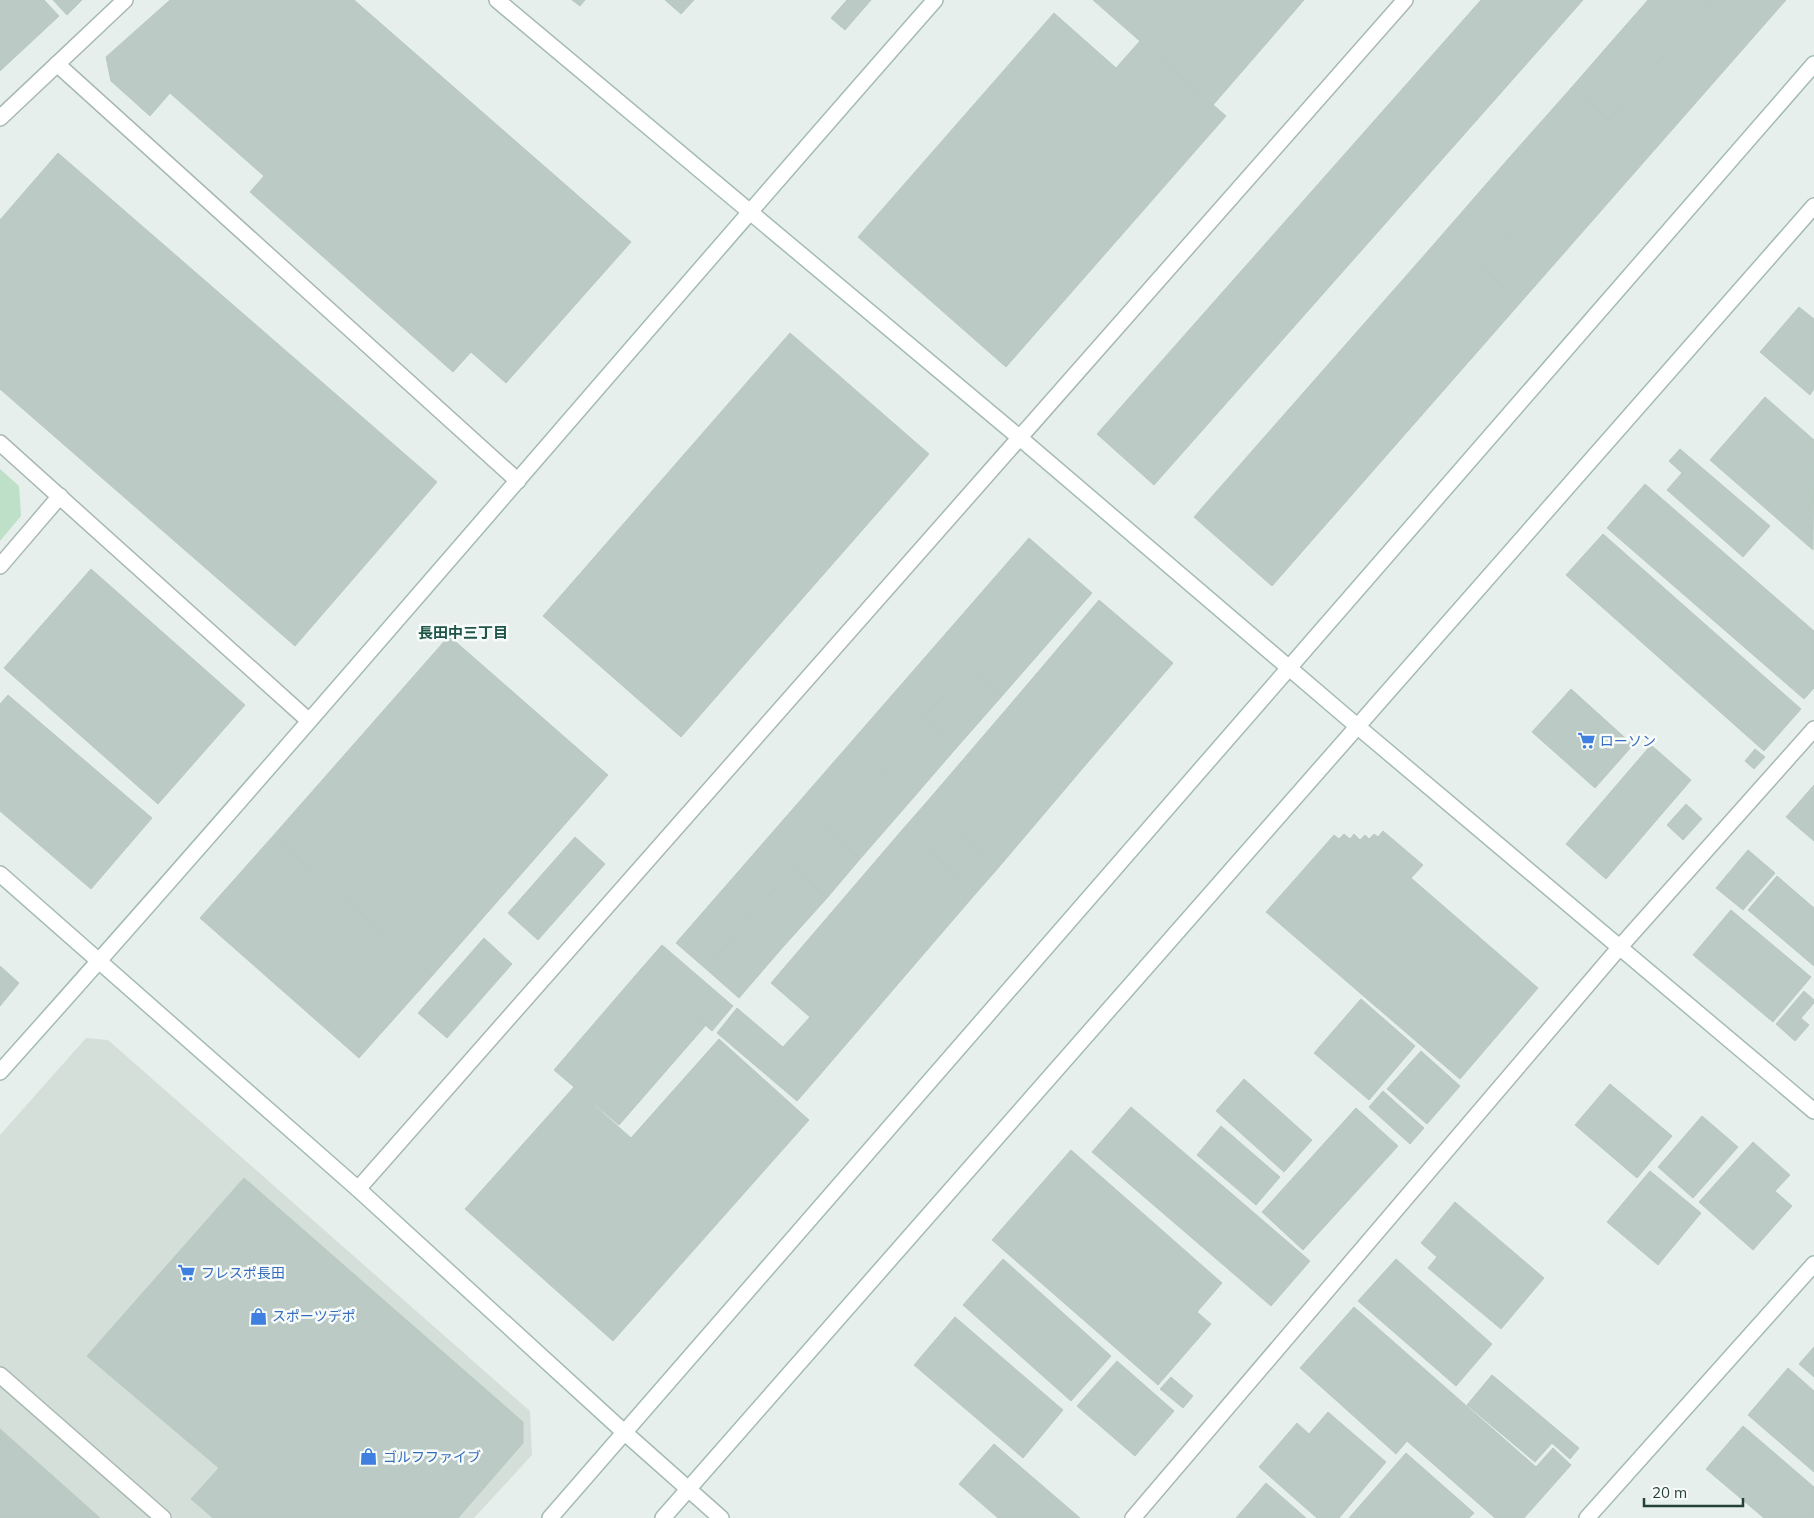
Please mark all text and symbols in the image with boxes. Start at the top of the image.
district label: 長田中三丁目 [418,623,508,642]
supermarket icon: ローソン [1576,731,1596,751]
place label: ローソン [1600,732,1656,750]
supermarket icon: フレスポ長田 [177,1263,197,1283]
place label: フレスポ長田 [201,1264,285,1282]
shop icon: スポーツデポ [248,1306,268,1326]
place label: スポーツデポ [272,1307,356,1325]
shop icon: ゴルフファイブ [359,1447,379,1467]
place label: ゴルフファイブ [383,1448,481,1466]
scale bar [1644,1476,1743,1508]
text: 20 m [1652,1483,1687,1502]

